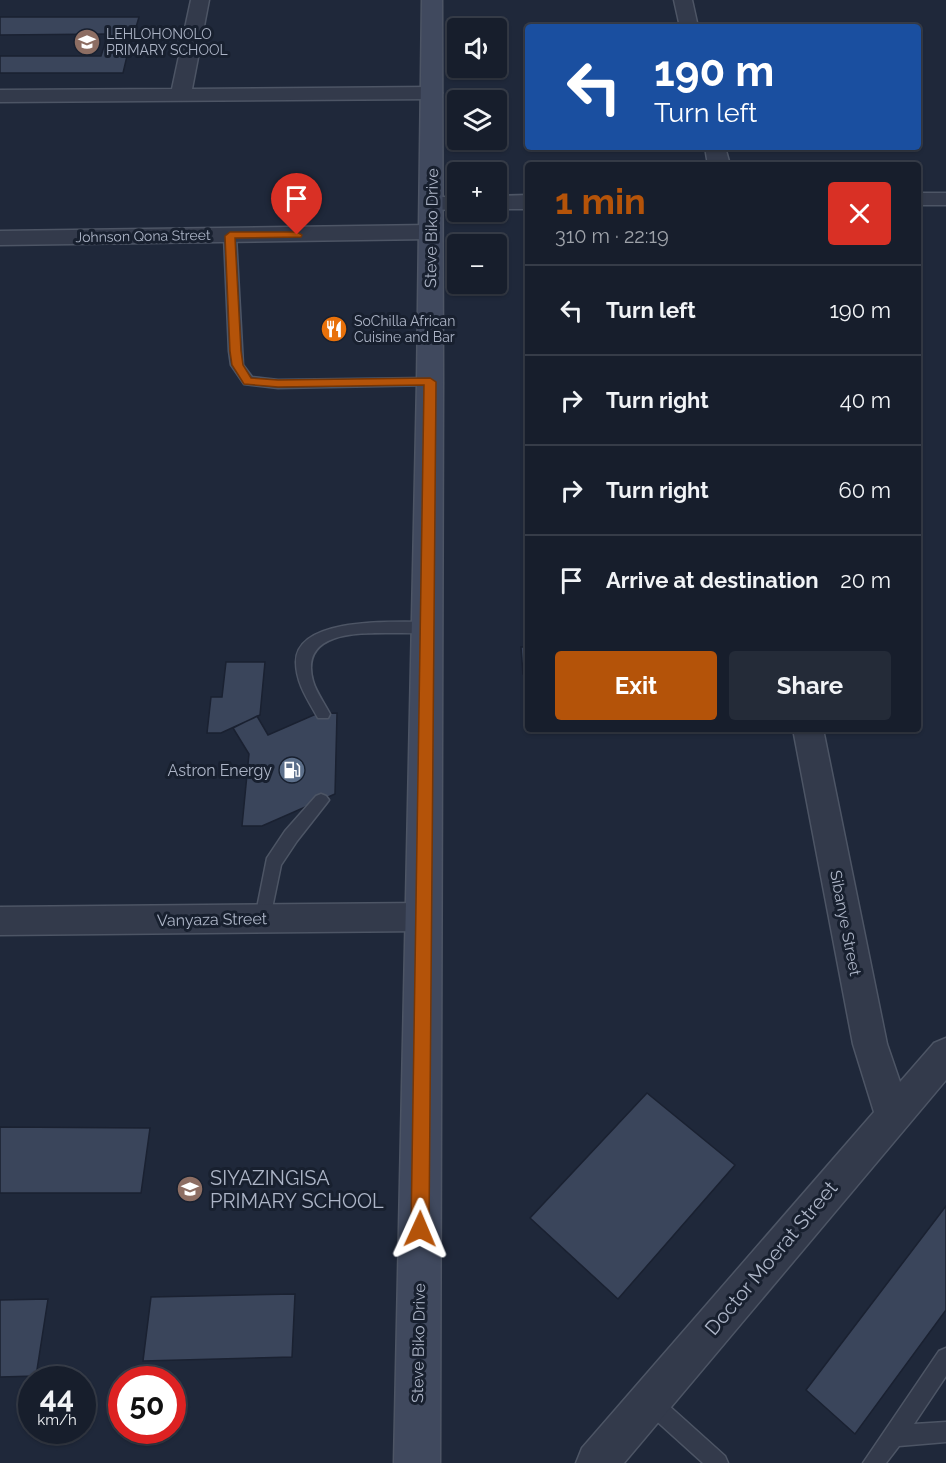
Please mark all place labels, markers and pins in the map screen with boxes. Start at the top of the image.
place label: LEHLOHONOLO PRIMARY SCHOOL [106,26,228,58]
school or university icon: LEHLOHONOLO PRIMARY SCHOOL [72,27,102,57]
pin [271,173,322,235]
place label: SoChilla African Cuisine and Bar [354,313,455,345]
restaurant icon: SoChilla African Cuisine and Bar [319,314,349,344]
fuel station icon: Astron Energy [277,755,307,785]
place label: Astron Energy [168,761,272,780]
place label: SIYAZINGISA PRIMARY SCHOOL [210,1166,384,1213]
school or university icon: SIYAZINGISA PRIMARY SCHOOL [175,1174,205,1204]

